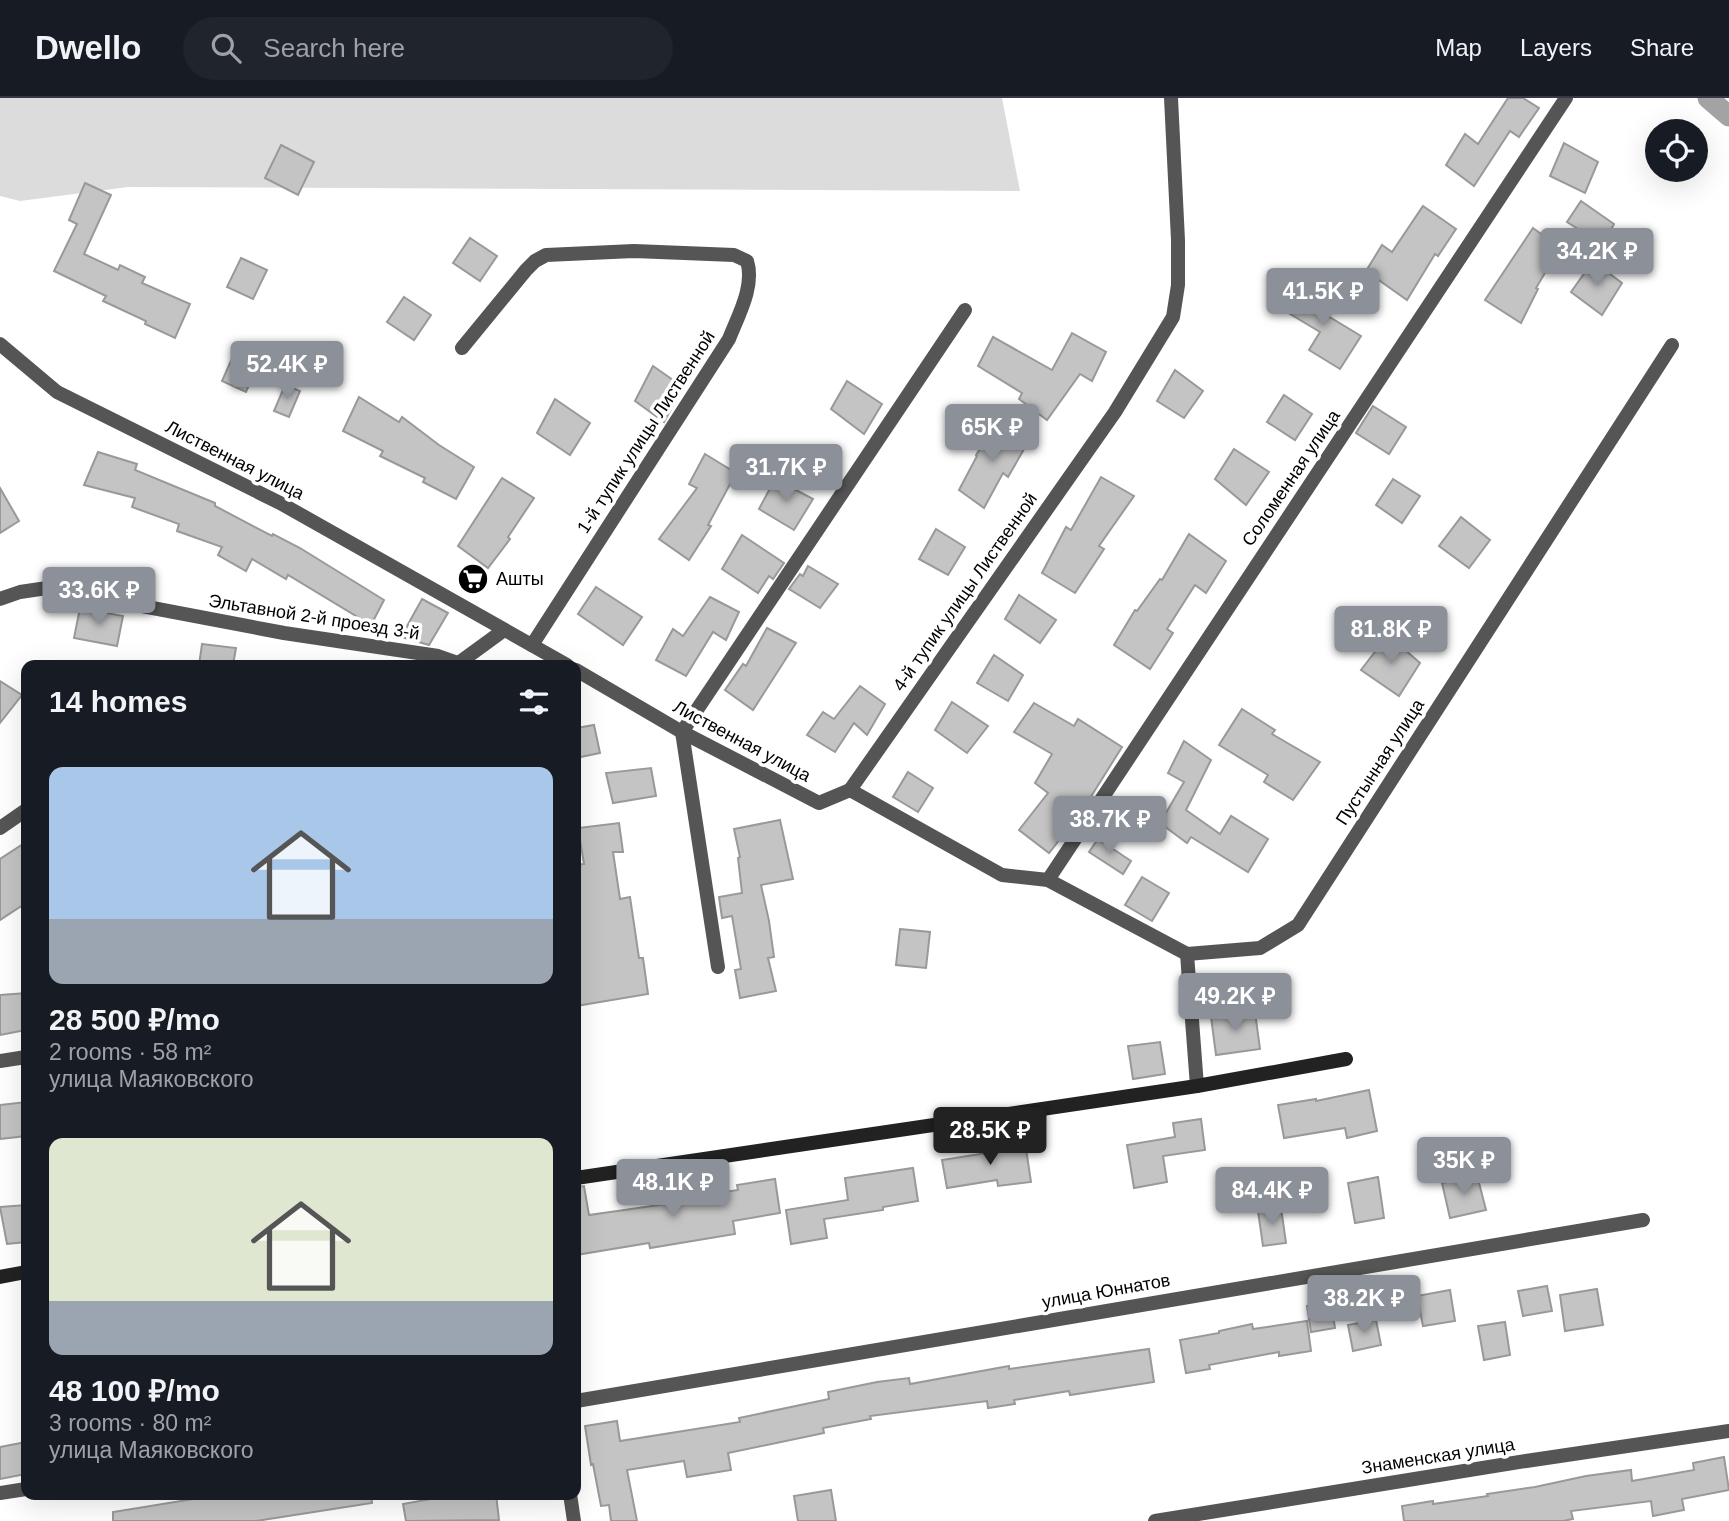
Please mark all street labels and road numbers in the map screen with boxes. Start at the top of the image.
street label: 1-й тупик улицы Лиственной [573,327,719,537]
street label: Соломенная улица [1238,405,1345,550]
street label: Лиственная улица [162,416,308,504]
street label: 4-й тупик улицы Лиственной [889,489,1041,695]
street label: Эльтавной 2-й проезд 3-й [207,590,421,644]
street label: Пустынная улица [1332,694,1429,829]
street label: Лиственная улица [670,696,815,786]
street label: улица Юннатов [1040,1270,1172,1312]
street label: Знаменская улица [1360,1434,1517,1478]

